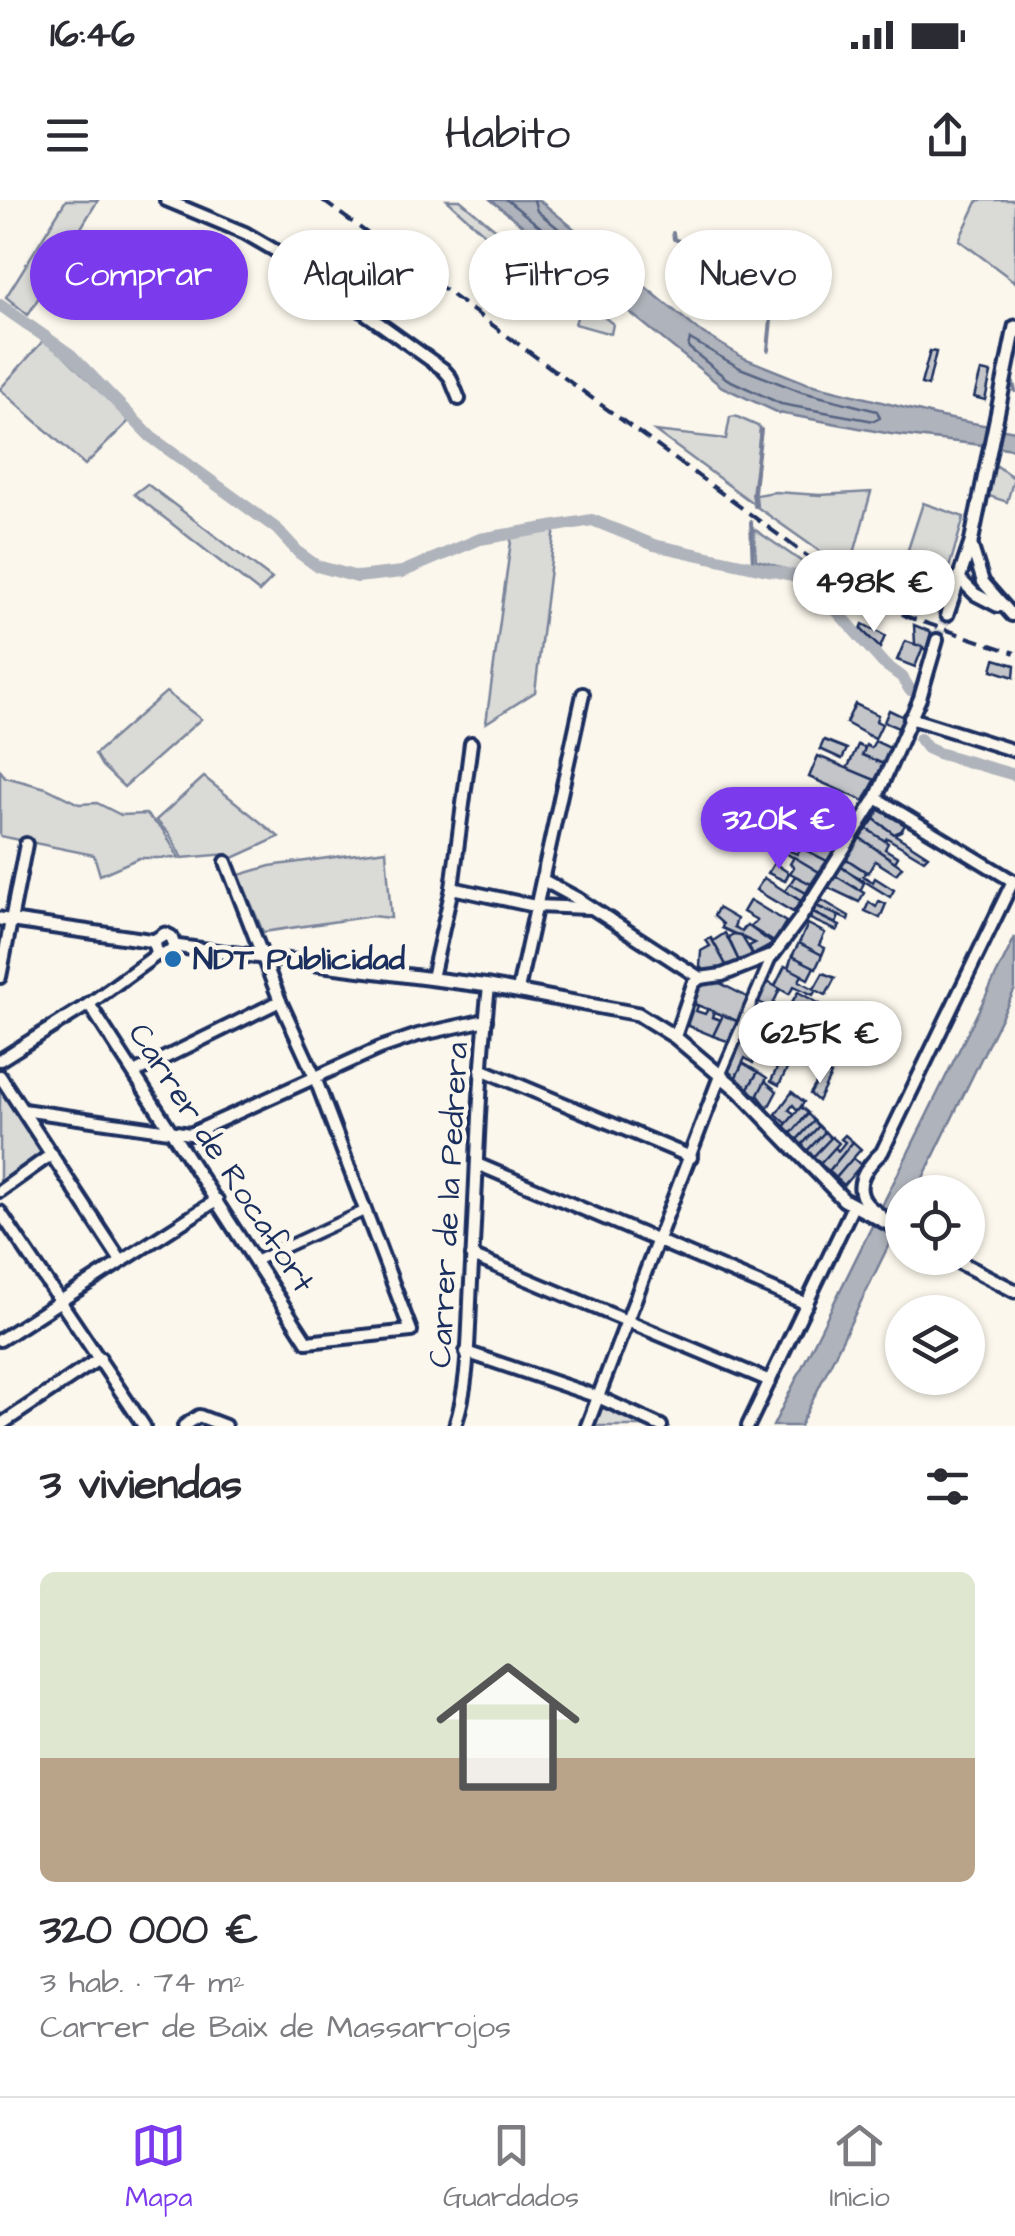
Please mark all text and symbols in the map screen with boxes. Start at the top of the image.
text: 16:46 [50,9,135,61]
text: Habito [445,104,570,166]
icon: menu [40,108,95,163]
icon: share [920,108,975,163]
chip: Comprar [30,230,248,320]
chip: Alquilar [268,230,449,320]
chip: Filtros [469,230,645,320]
chip: Nuevo [665,230,832,320]
pin: 498K € [793,550,955,635]
text: 498K € [815,560,933,605]
pin: 320K € [698,787,860,872]
text: 320K € [723,797,835,842]
place label: NDT Publicidad [193,937,406,982]
marker: NDT Publicidad [162,948,184,970]
pin: 625K € [739,1001,901,1086]
text: 625K € [761,1011,879,1056]
street label: Carrer de Rocafort [117,1014,325,1302]
street label: Carrer de la Pedrera [418,1041,480,1369]
map controls [885,1175,985,1395]
button: locate [885,1175,985,1275]
button: layers [885,1295,985,1395]
text: 3 viviendas [40,1457,242,1515]
icon: filters [920,1459,975,1514]
icon: home [418,1637,598,1817]
text: 320 000 € [40,1902,258,1960]
text: 3 hab. · 74 m² [40,1960,245,2005]
text: Carrer de Baix de Massarrojos [40,2005,511,2050]
tab: Mapa [125,2118,193,2217]
tab: Guardados [443,2118,579,2217]
tab: Inicio [830,2118,890,2217]

